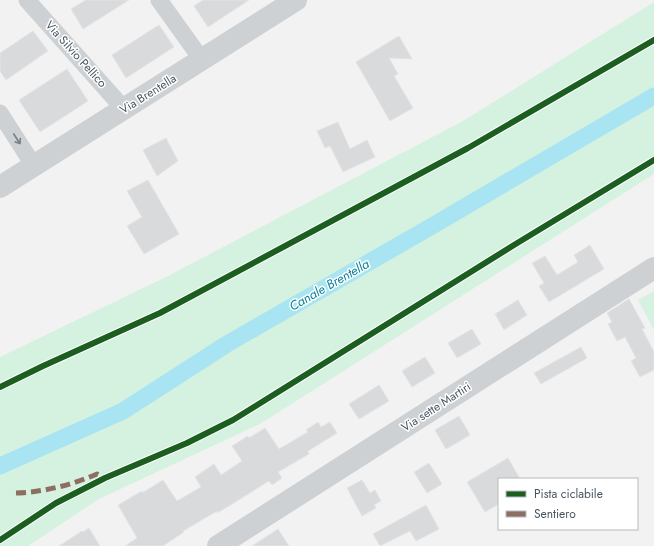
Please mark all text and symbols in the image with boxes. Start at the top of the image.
street label: Via Silvio Pellico [41,16,111,92]
street label: Via Brentella [116,69,180,119]
one-way arrow [13,133,21,144]
water label: Canale Brentella [285,254,373,316]
street label: Via sette Martiri [398,378,474,436]
legend [498,478,638,530]
text: Pista ciclabile [534,485,603,503]
text: Sentiero [534,505,576,523]

